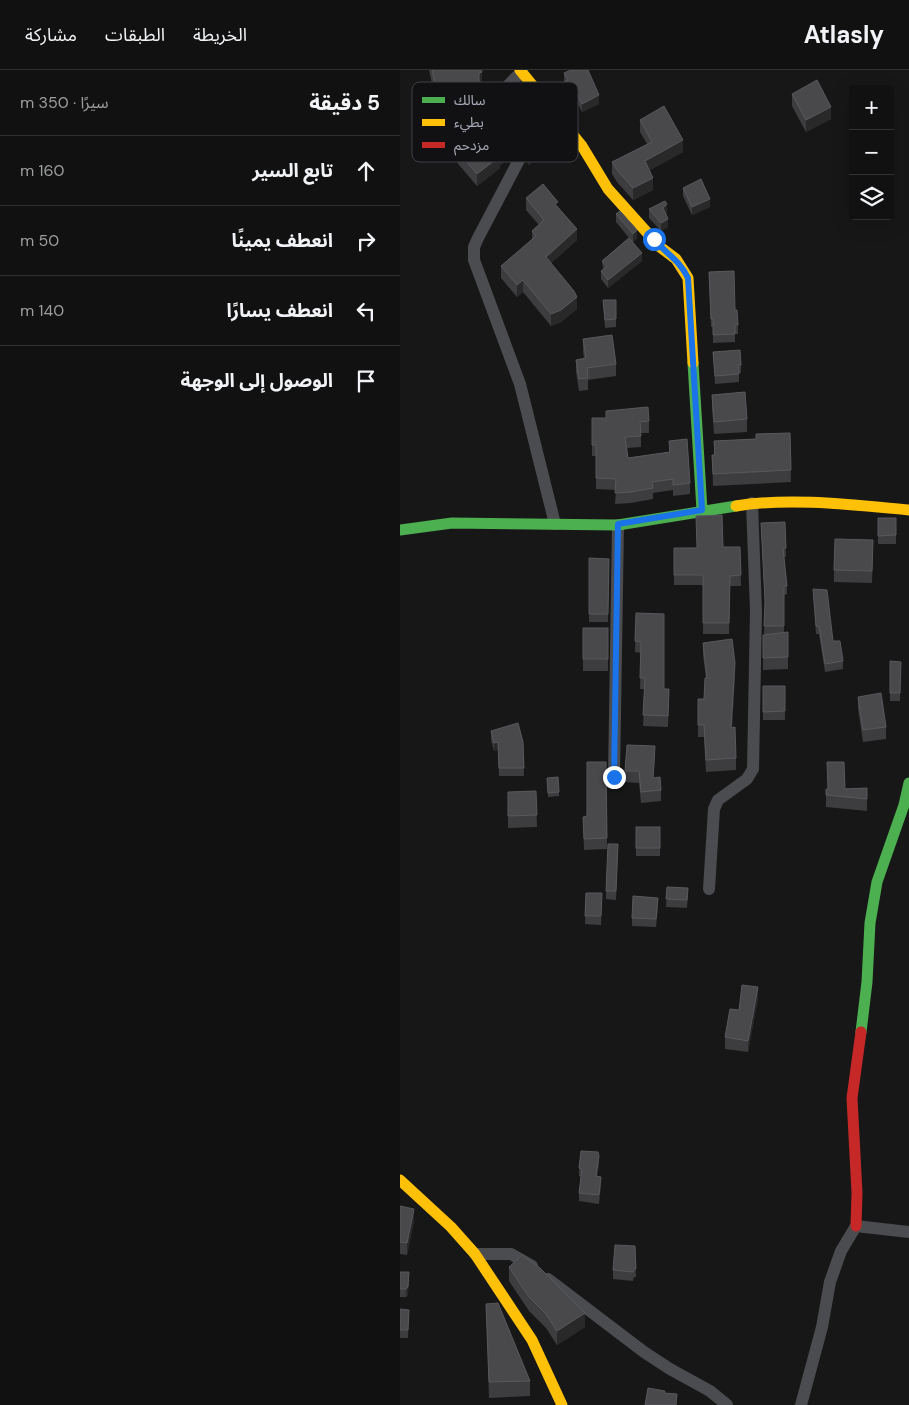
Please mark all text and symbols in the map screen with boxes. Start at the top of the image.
text: Atlasly [804,19,884,50]
text: مشاركة [25,23,77,47]
text: الطبقات [105,23,165,47]
text: الخريطة [193,23,247,47]
legend [412,82,578,162]
map controls [849,85,894,220]
button: + [849,85,894,130]
text: 5 دقيقة [309,89,380,117]
text: سالك [454,91,486,109]
text: سيرًا · 350 m [20,92,109,113]
text: بطيء [454,113,484,133]
button: − [849,130,894,175]
text: مزدحم [454,136,489,156]
icon: ahead [352,157,380,185]
text: تابع السير [252,158,333,183]
text: 160 m [20,160,65,181]
button: layers [849,175,894,220]
icon: right [352,227,380,255]
text: انعطف يمينًا [231,228,333,253]
route start [643,228,666,251]
text: 50 m [20,230,59,251]
icon: left [352,297,380,325]
text: انعطف يسارًا [226,298,333,323]
text: 140 m [20,300,64,321]
icon: arrive [352,367,380,395]
text: الوصول إلى الوجهة [181,368,333,393]
route end [603,766,626,789]

